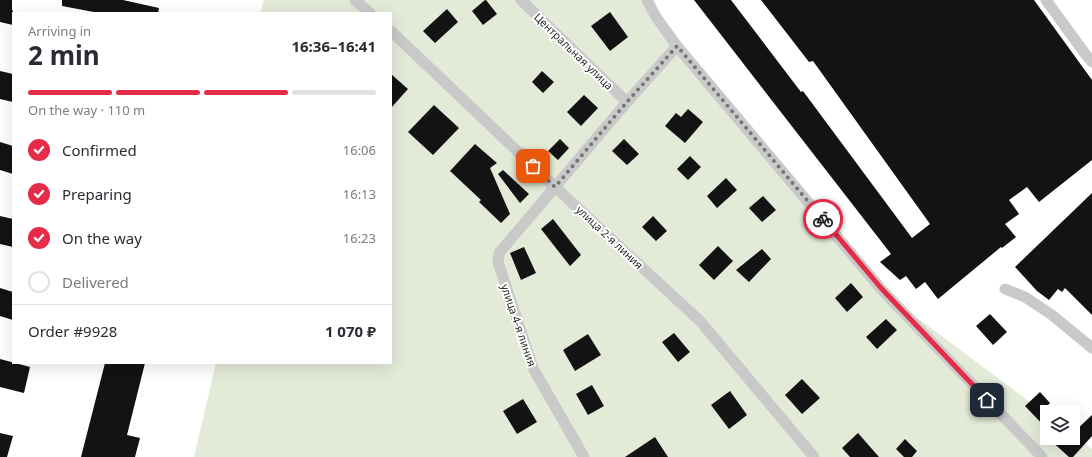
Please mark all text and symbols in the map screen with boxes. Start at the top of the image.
street label: Центральная улица [531,9,617,93]
text: Arriving in [28,22,91,40]
text: 16:36–16:41 [291,36,376,56]
text: 2 min [28,37,100,73]
text: On the way · 110 m [28,101,145,119]
icon: check [28,139,50,161]
text: Confirmed [62,140,137,160]
text: 16:06 [343,141,376,159]
pin [516,149,550,183]
icon: bag [522,155,544,177]
icon: check [28,183,50,205]
text: Preparing [62,184,132,204]
text: 16:13 [343,185,376,203]
courier [803,199,843,239]
street label: улица 2-я линия [573,202,647,272]
icon: bike [812,208,834,230]
icon: check [28,227,50,249]
text: On the way [62,228,142,248]
text: 16:23 [343,229,376,247]
text: Delivered [62,272,129,292]
street label: улица 4-я линия [498,282,540,368]
text: Order #9928 [28,321,117,341]
text: 1 070 ₽ [325,321,376,341]
pin [970,383,1004,417]
icon: home [976,389,998,411]
map controls [1040,405,1080,445]
button: layers [1040,405,1080,445]

